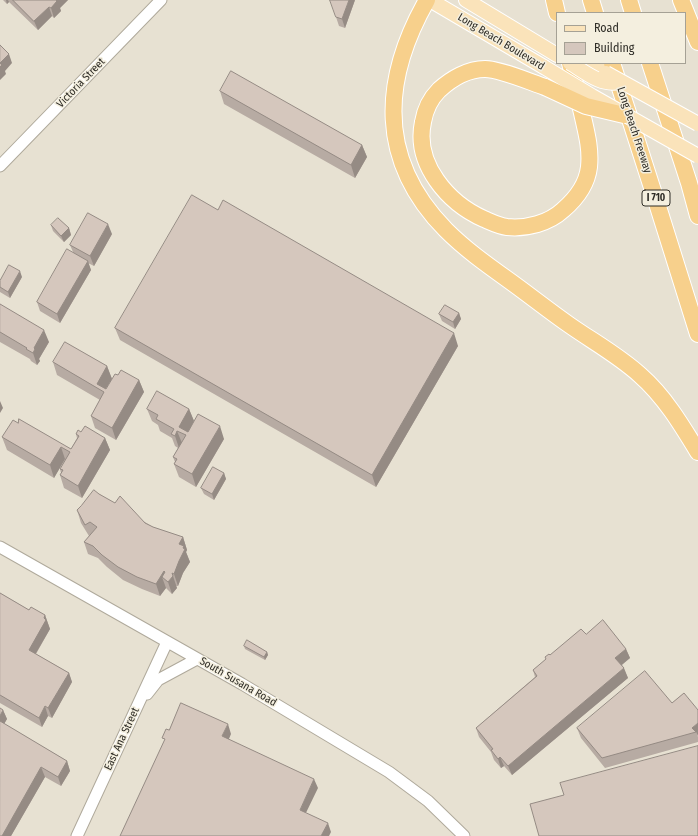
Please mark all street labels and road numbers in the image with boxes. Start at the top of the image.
street label: Long Beach Boulevard [455,11,547,73]
street label: Victoria Street [54,55,108,111]
street label: Long Beach Freeway [614,85,654,175]
road number: I 710 [642,190,670,206]
street label: South Susana Road [197,655,279,709]
street label: East Ana Street [102,705,142,773]

